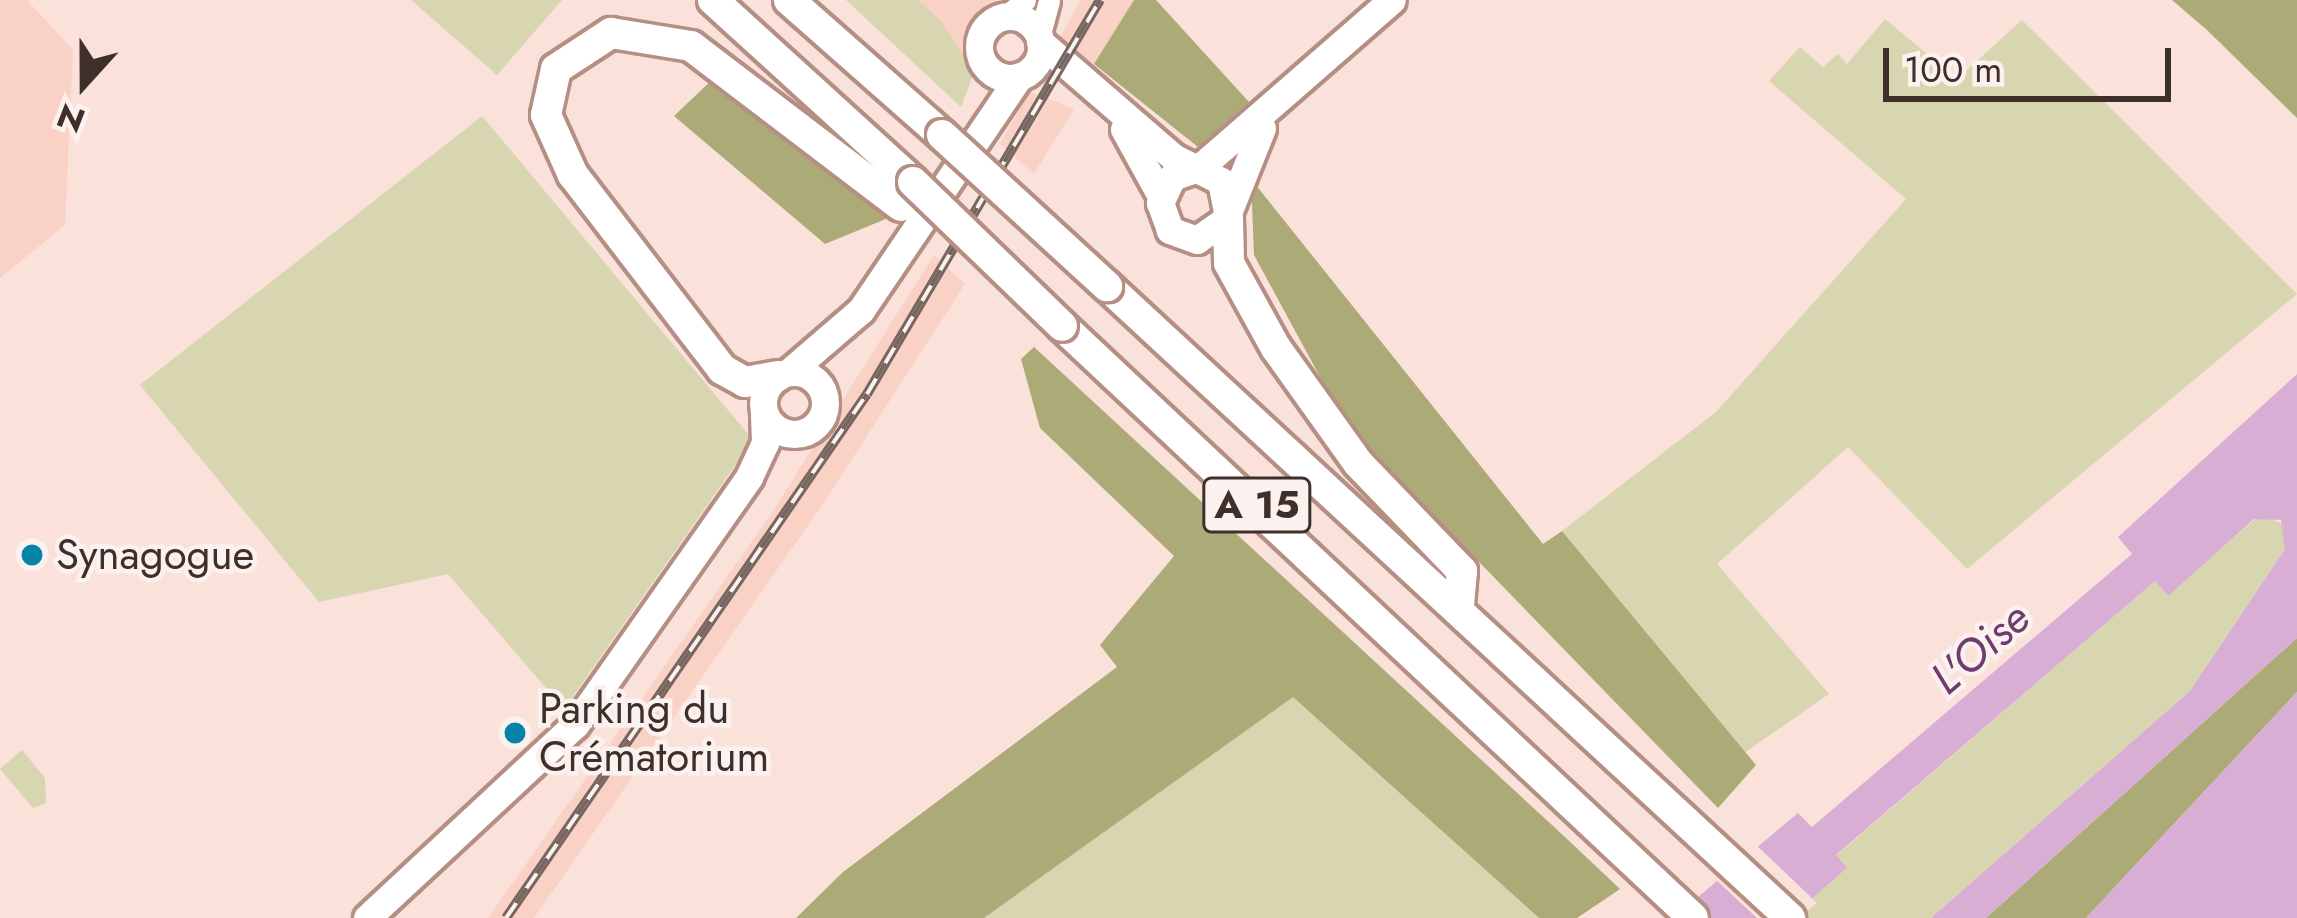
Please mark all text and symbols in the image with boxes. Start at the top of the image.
north arrow [24,24,144,144]
scale bar [1889,24,2177,98]
text: 100 m [1904,43,2002,95]
text: N [50,91,92,145]
road number: A 15 [1200,472,1314,538]
place label: Synagogue [56,530,254,580]
marker: Synagogue [19,542,45,568]
water label: L'Oise [1920,591,2040,705]
place label: Parking du Crématorium [539,684,769,783]
marker: Parking du Crématorium [502,720,528,746]

